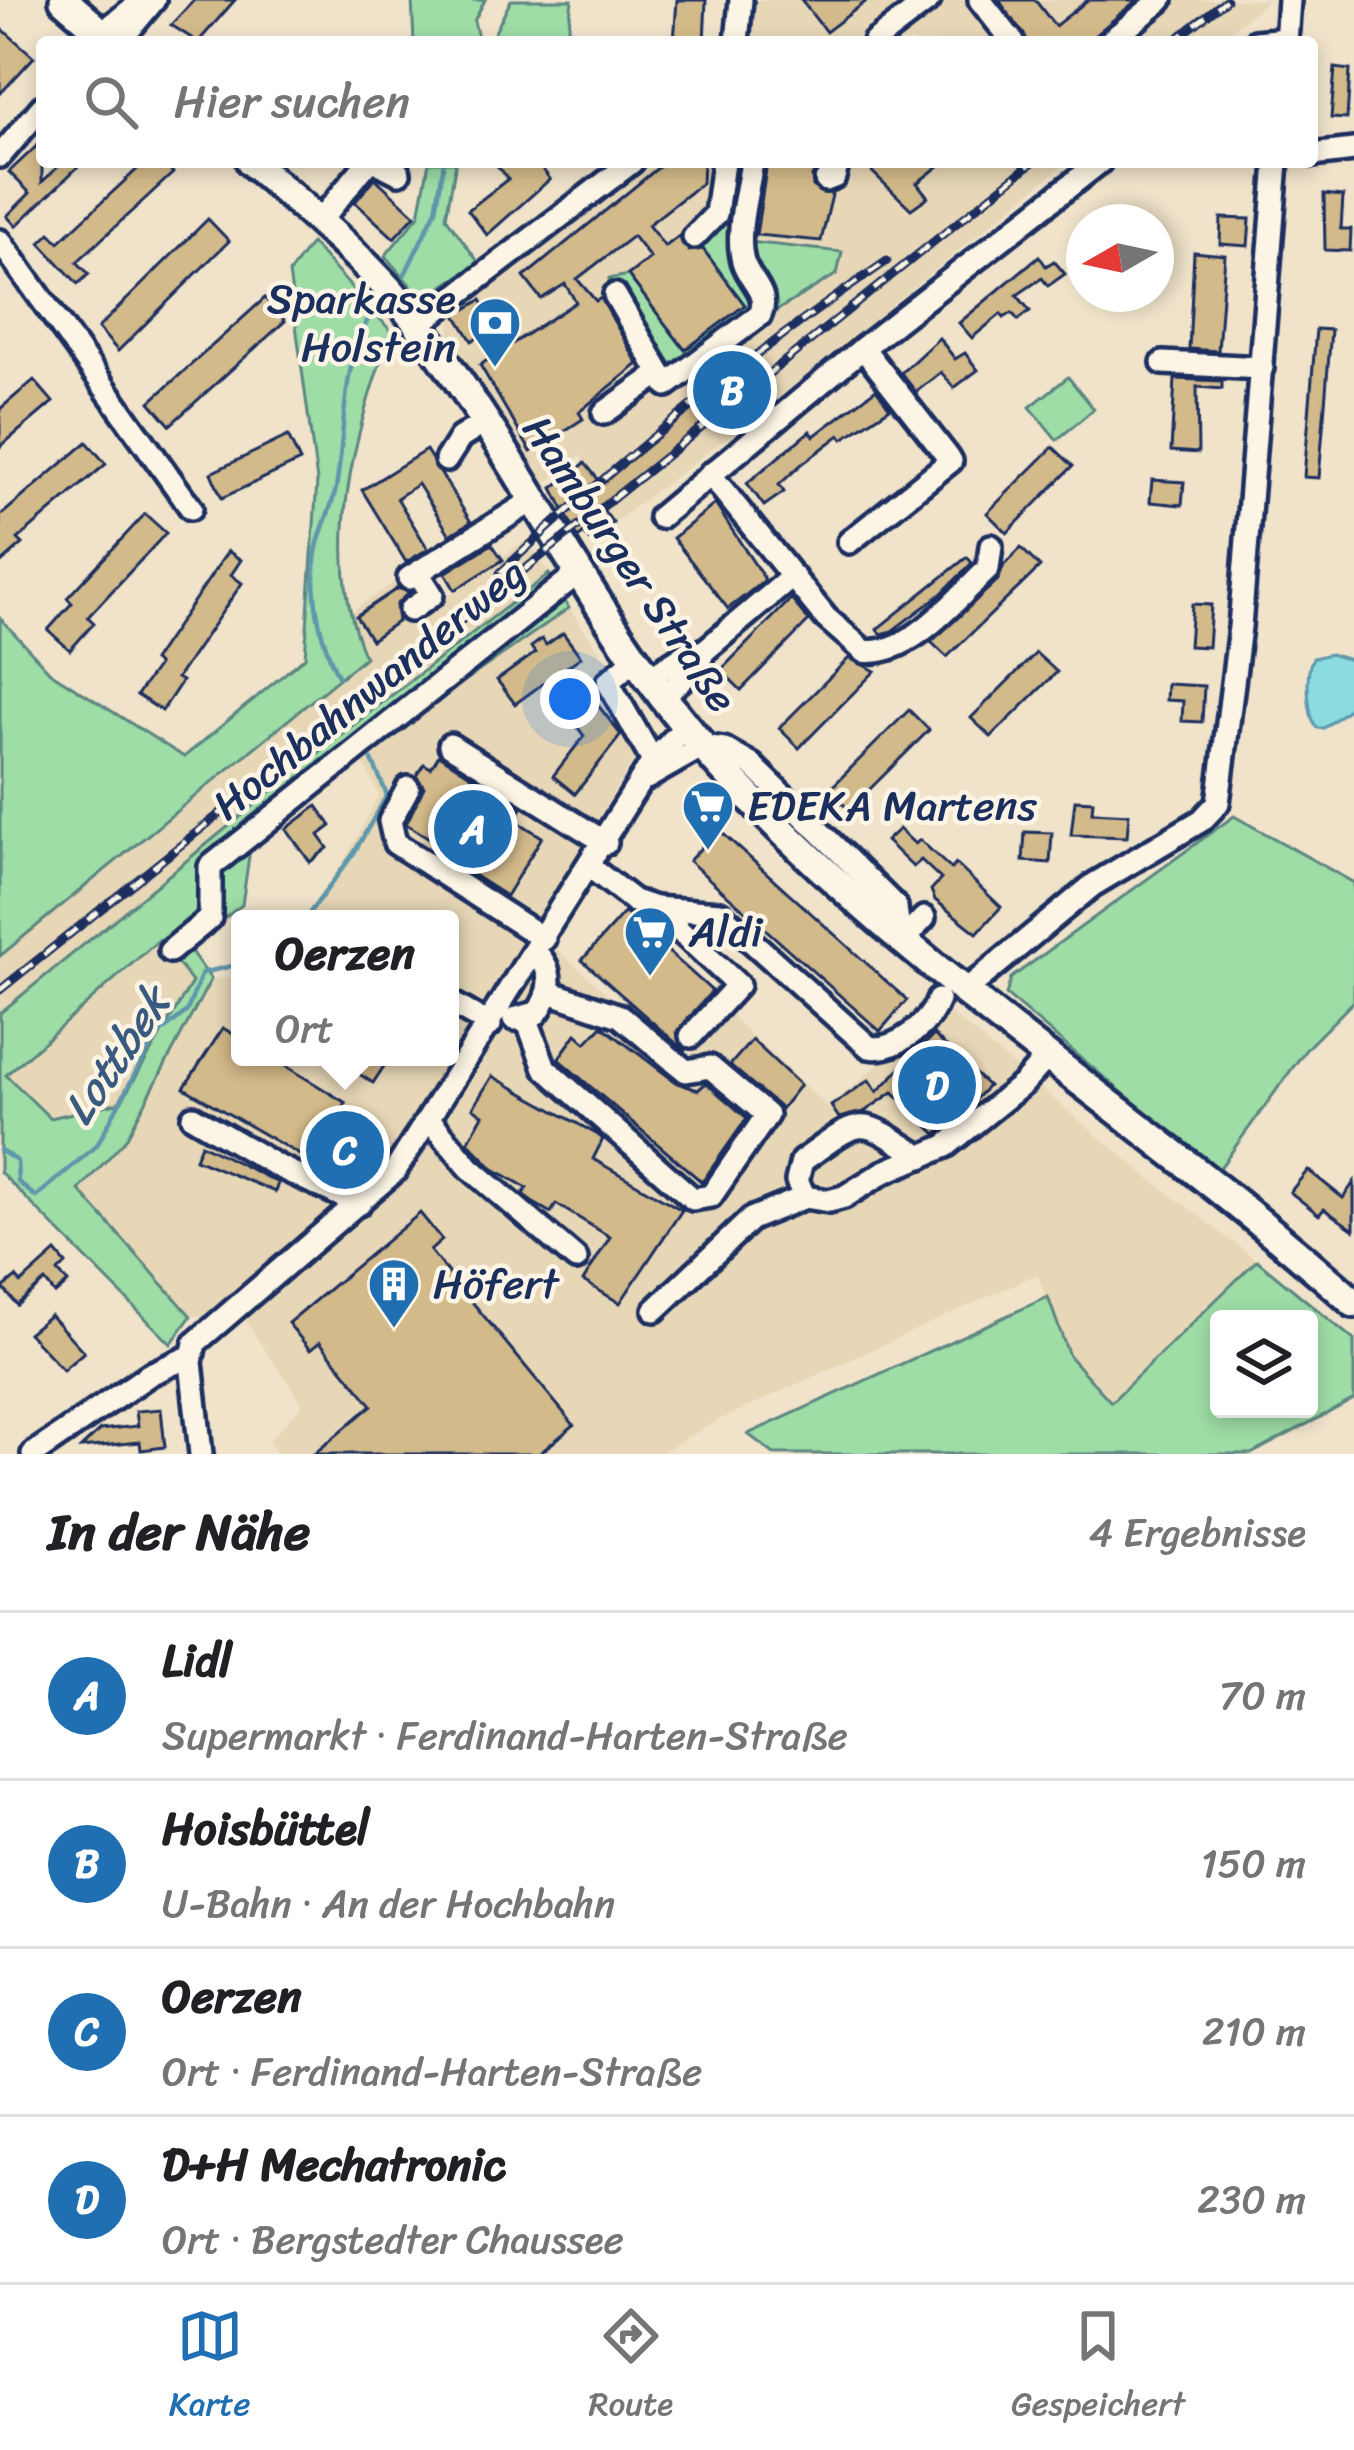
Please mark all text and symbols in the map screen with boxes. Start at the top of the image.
search box [36,36,1318,168]
text: Hier suchen [174,62,410,142]
icon: search [78,69,144,135]
north arrow [1066,204,1174,312]
place label: Sparkasse Holstein [267,262,456,384]
bank icon: Sparkasse Holstein [467,295,523,369]
pin: B [693,345,771,435]
street label: Hamburger Straße [502,399,758,729]
street label: Hochbahnwanderweg [195,538,543,840]
your location [540,669,600,729]
place label: EDEKA Martens [747,769,1037,843]
supermarket icon: EDEKA Martens [680,778,736,852]
pin: A [434,784,512,874]
place label: Aldi [688,895,764,969]
supermarket icon: Aldi [622,904,678,978]
popup [231,910,459,1066]
text: Oerzen [275,914,415,994]
water label: Lottbek [40,966,195,1142]
text: Ort [275,994,333,1063]
pin: D [898,1040,976,1130]
pin: C [306,1105,384,1195]
place label: Höfert [433,1247,560,1321]
building icon: Höfert [366,1256,422,1330]
map controls [1210,1310,1318,1418]
button: layers [1210,1310,1318,1418]
text: In der Nähe [48,1487,310,1577]
text: 4 Ergebnisse [1089,1498,1306,1567]
text: Lidl [162,1621,232,1701]
text: A [74,1661,100,1730]
text: 70 m [1219,1661,1306,1730]
text: Supermarkt · Ferdinand-Harten-Straße [162,1701,848,1770]
text: Hoisbüttel [162,1789,370,1869]
text: B [75,1829,99,1898]
text: 150 m [1201,1829,1306,1898]
text: U-Bahn · An der Hochbahn [162,1869,615,1938]
text: Oerzen [162,1957,302,2037]
text: C [75,1997,99,2066]
text: 210 m [1202,1997,1306,2066]
text: Ort · Ferdinand-Harten-Straße [162,2037,702,2106]
text: D+H Mechatronic [162,2125,506,2205]
text: D [75,2165,99,2234]
text: 230 m [1197,2165,1306,2234]
text: Ort · Bergstedter Chaussee [162,2205,624,2274]
tab: Karte [169,2303,251,2433]
tab: Route [588,2303,673,2433]
tab: Gespeichert [1011,2303,1185,2433]

